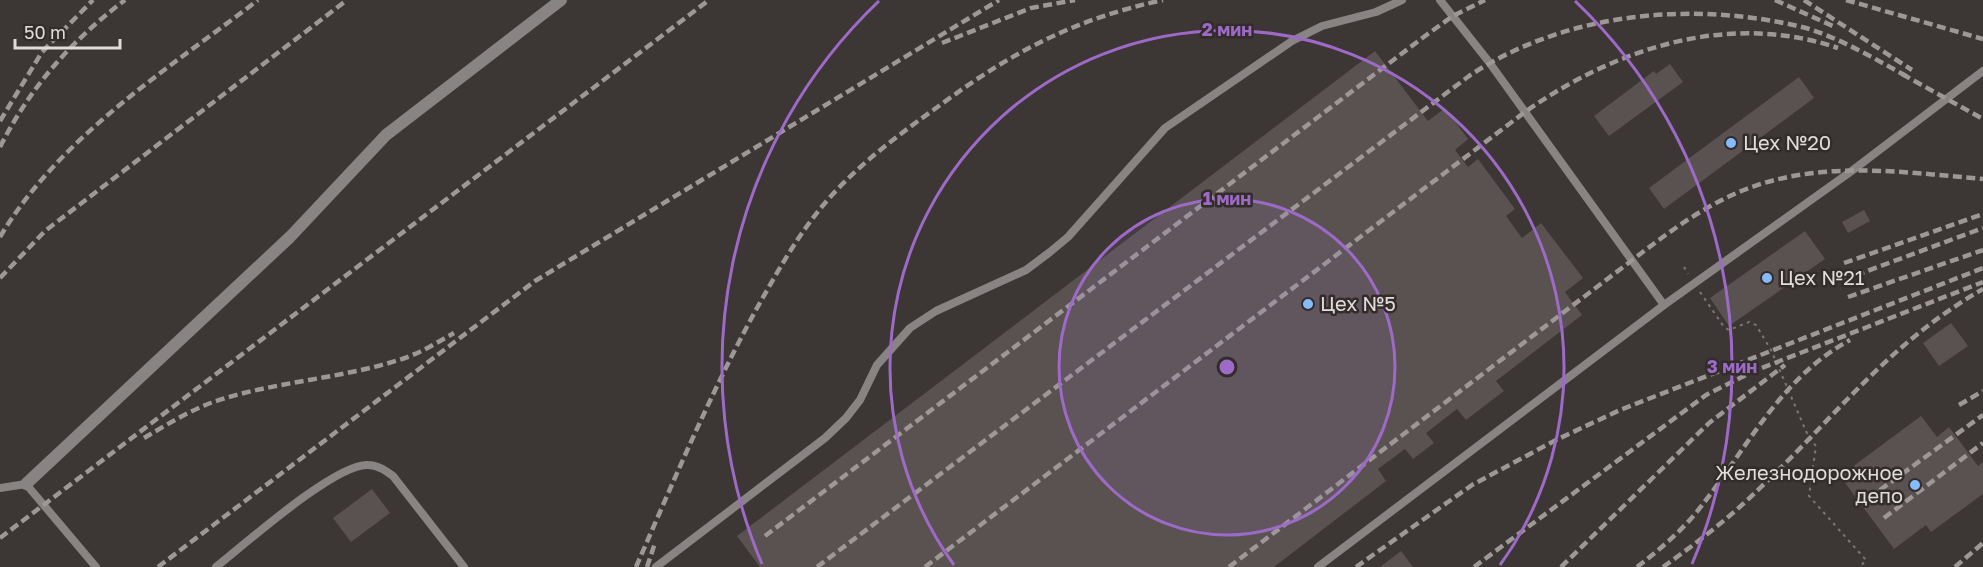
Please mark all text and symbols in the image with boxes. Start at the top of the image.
scale bar [15,12,120,50]
text: 2 мин [1202,18,1252,40]
text: 50 m [24,21,66,43]
place label: Цех №20 [1743,130,1831,154]
marker: Цех №20 [1724,136,1738,150]
text: 1 мин [1203,187,1251,209]
place label: Цех №21 [1779,265,1865,289]
marker: Цех №21 [1760,271,1774,285]
place label: Цех №5 [1320,291,1396,315]
marker: Цех №5 [1301,297,1315,311]
text: 3 мин [1707,355,1757,377]
centre of rings [1217,357,1237,377]
place label: Железнодорожное депо [1715,460,1903,507]
marker: Железнодорожное депо [1908,478,1922,492]

